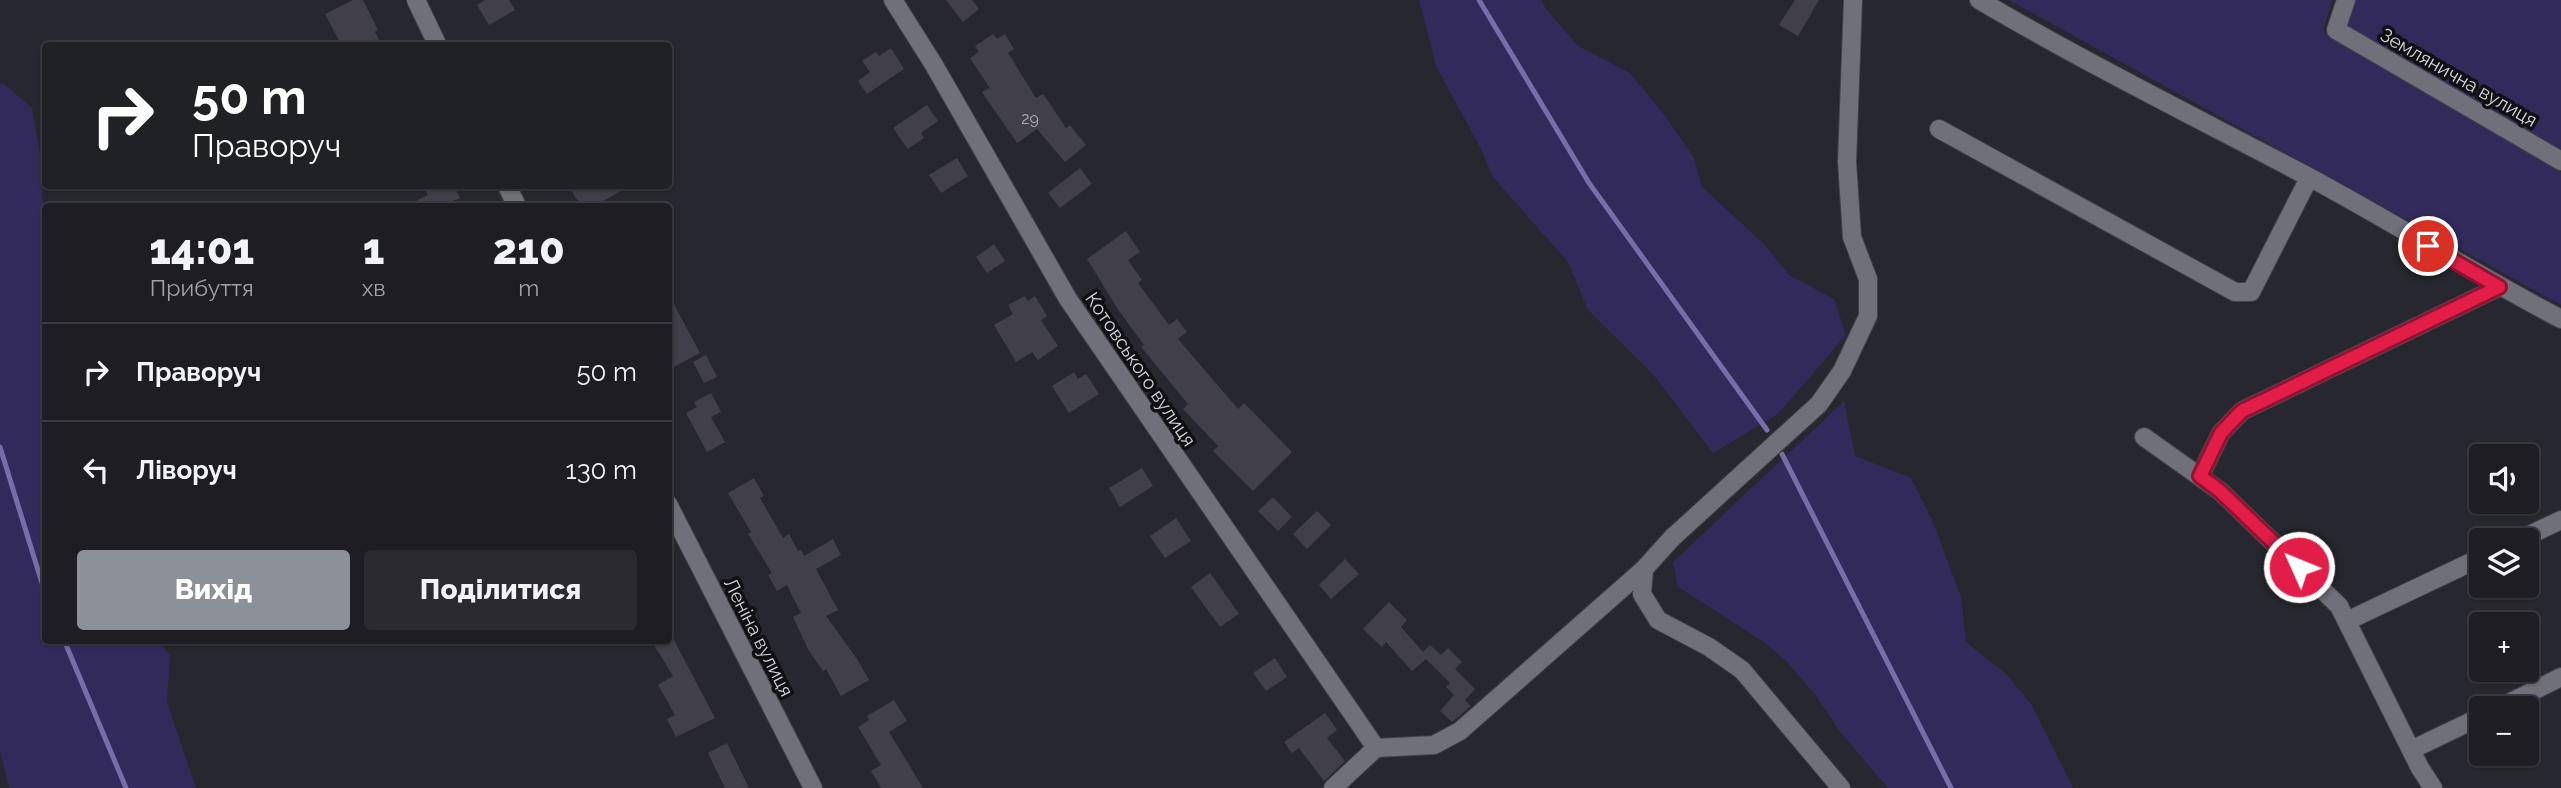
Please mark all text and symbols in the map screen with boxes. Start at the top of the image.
street label: Землянична вулиця [2377,23,2541,131]
text: 50 m [192,68,307,125]
icon: right [77,70,168,161]
house number: 29 [1021,109,1039,128]
text: Праворуч [192,127,341,164]
pin [2398,216,2458,276]
text: 14:01 [149,225,254,274]
text: 1 [363,225,384,274]
text: 210 [493,225,565,274]
icon: arrive [2409,227,2447,265]
text: Прибуття [150,274,254,301]
text: хв [362,274,386,301]
text: m [518,274,539,301]
street label: Котовського вулиця [1081,288,1201,450]
icon: right [77,353,115,391]
text: Праворуч [136,357,261,387]
text: 50 m [576,357,637,387]
map controls [2469,444,2539,766]
button: sound [2469,444,2539,514]
icon: left [77,451,115,489]
text: Ліворуч [136,455,237,485]
text: 130 m [566,455,637,485]
button: layers [2469,528,2539,598]
position arrow [2262,530,2336,604]
button: Вихід [77,550,350,630]
button: Поділитися [364,550,637,630]
street label: Леніна вулиця [720,574,798,700]
button: + [2469,612,2539,682]
button: − [2469,696,2539,766]

